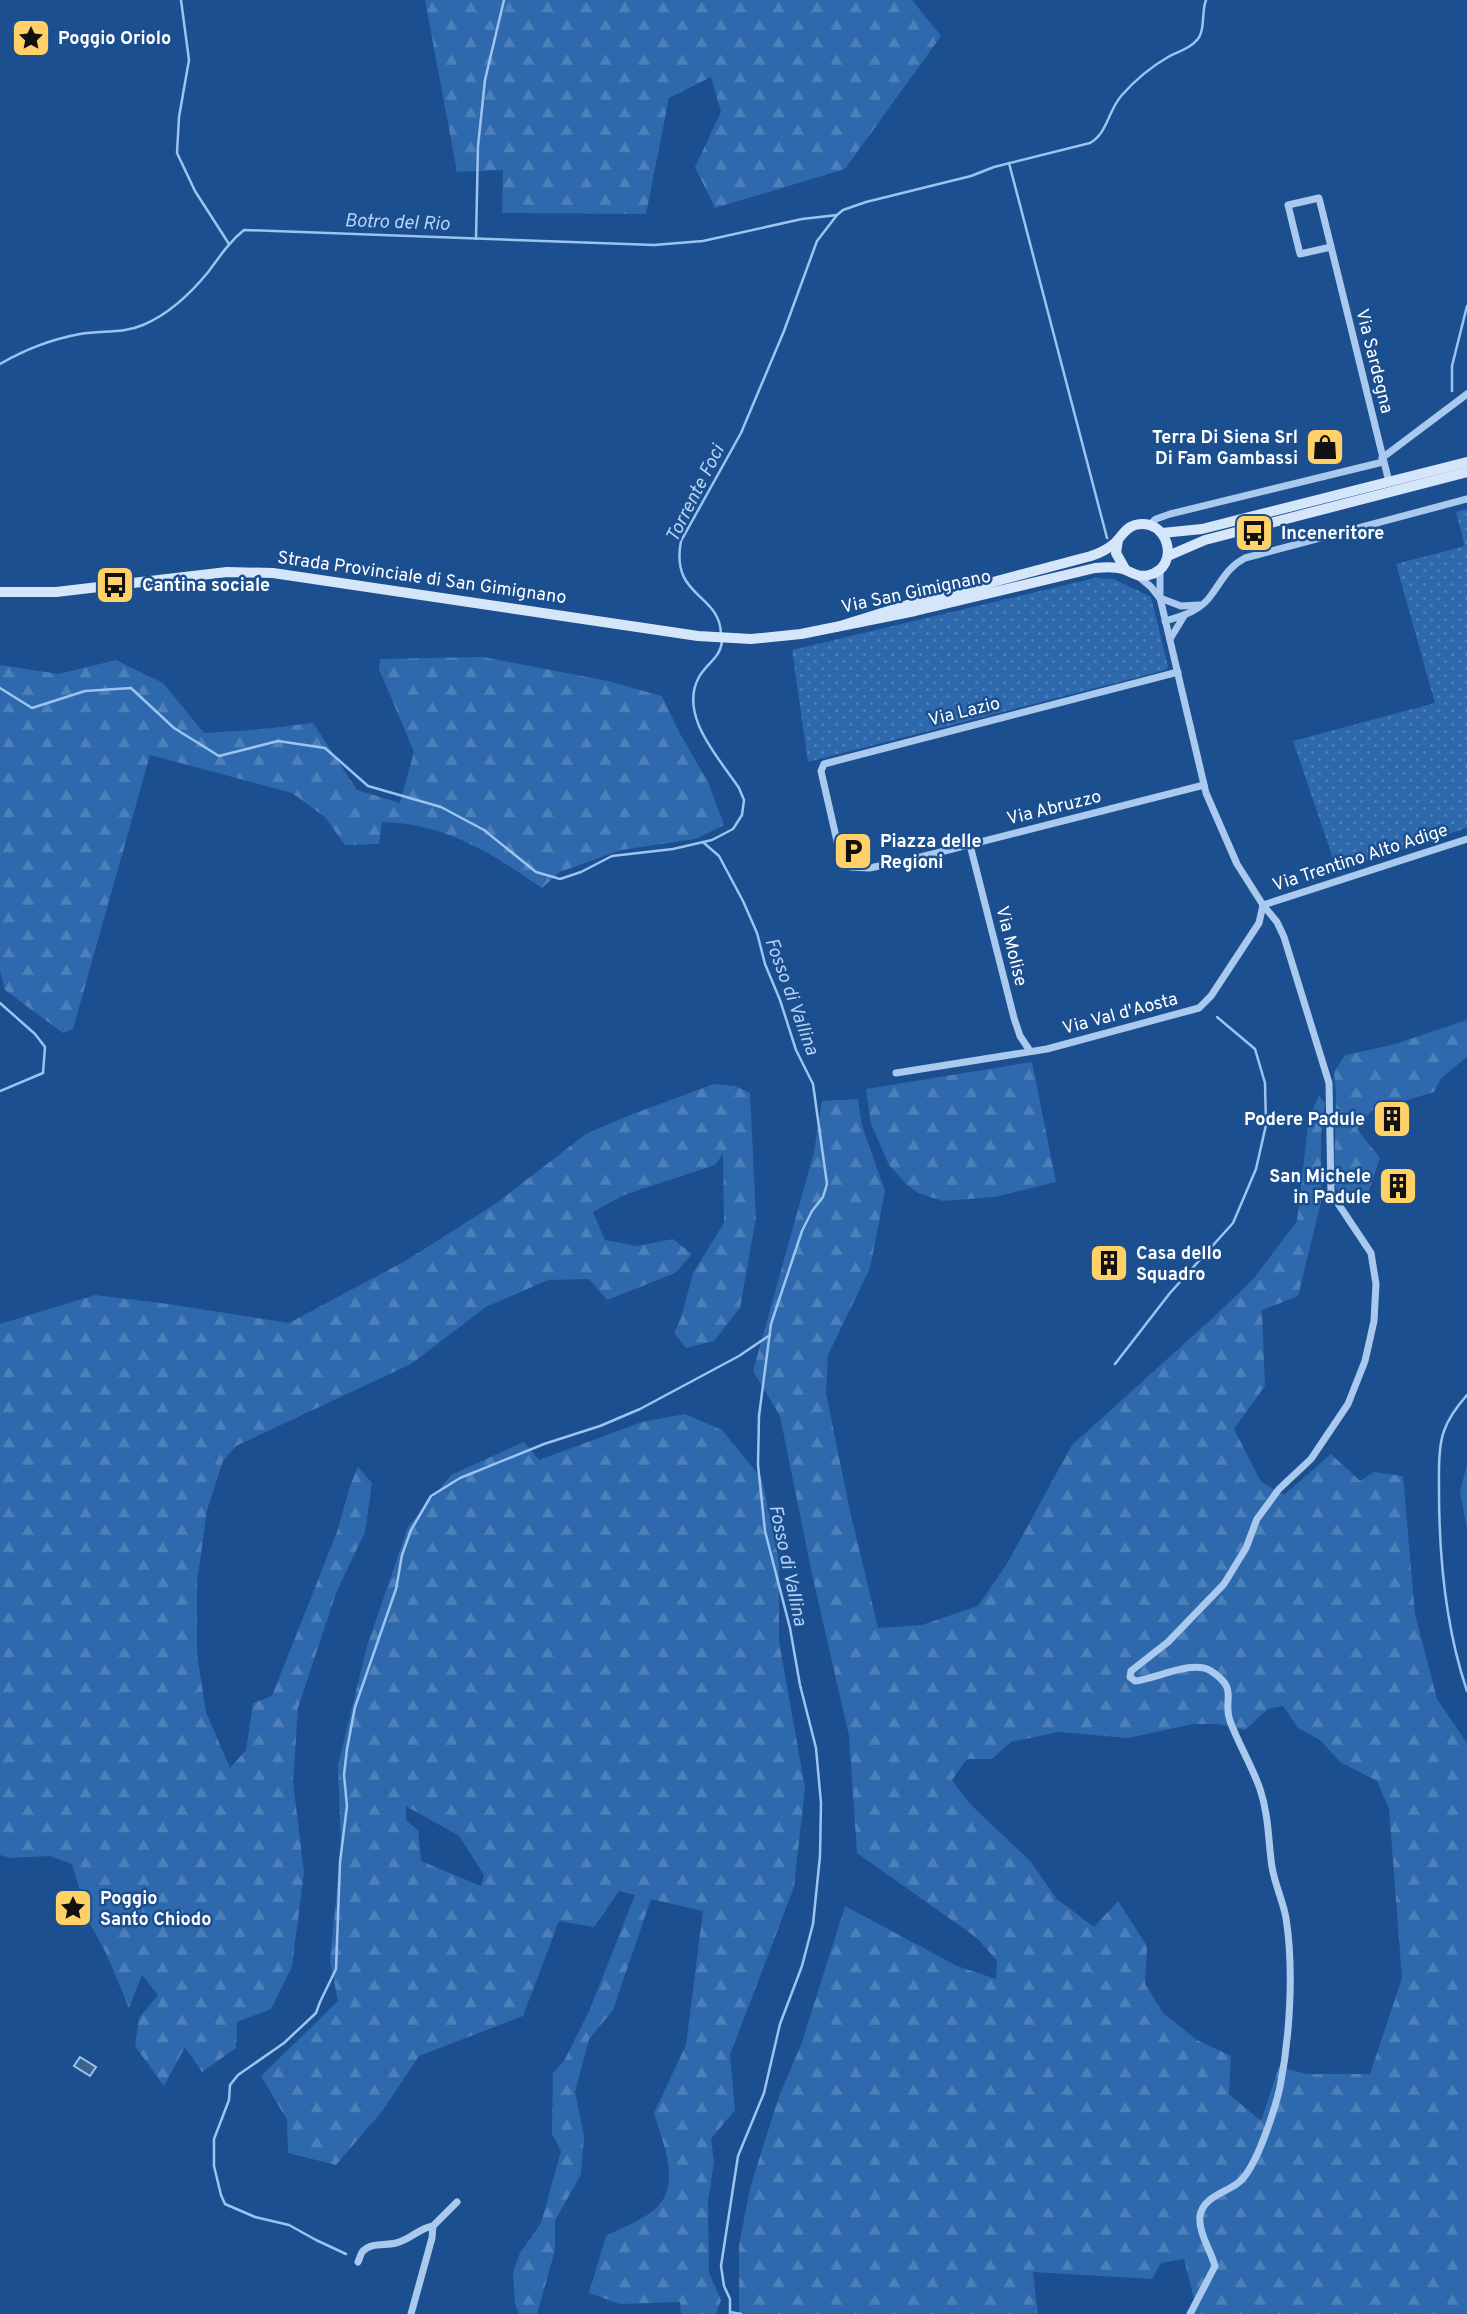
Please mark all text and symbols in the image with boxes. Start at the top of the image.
place icon: Poggio Oriolo [10,17,52,59]
place label: Poggio Oriolo [58,28,171,51]
water label: Botro del Rio [344,209,451,237]
street label: Via Sardegna [1349,307,1398,416]
shop icon: Terra Di Siena Srl Di Fam Gambassi [1304,426,1346,468]
place label: Terra Di Siena Srl Di Fam Gambassi [1152,427,1298,471]
water label: Torrente Foci [661,440,731,547]
bus stop icon: Inceneritore [1233,512,1275,554]
place label: Inceneritore [1281,523,1384,546]
street label: Strada Provinciale di San Gimignano [276,547,568,610]
bus stop icon: Cantina sociale [94,564,136,606]
street label: Via San Gimignano [839,565,993,620]
place label: Cantina sociale [142,575,270,598]
street label: Via Lazio [926,692,1003,732]
street label: Via Abruzzo [1005,786,1104,831]
street label: Via Trentino Alto Adige [1270,819,1451,898]
parking icon: Piazza delle Regioni [832,830,874,872]
place label: Piazza delle Regioni [880,831,982,875]
street label: Via Molise [989,904,1032,989]
water label: Fosso di Vallina [759,935,824,1059]
street label: Via Val d'Aosta [1060,988,1181,1041]
building icon: Podere Padule [1371,1098,1413,1140]
place label: Podere Padule [1244,1109,1365,1132]
building icon: San Michele in Padule [1377,1165,1419,1207]
place label: San Michele in Padule [1269,1166,1371,1210]
building icon: Casa dello Squadro [1088,1242,1130,1284]
place label: Casa dello Squadro [1136,1243,1222,1287]
water label: Fosso di Vallina [762,1503,812,1628]
place icon: Poggio Santo Chiodo [52,1887,94,1929]
place label: Poggio Santo Chiodo [100,1888,211,1932]

